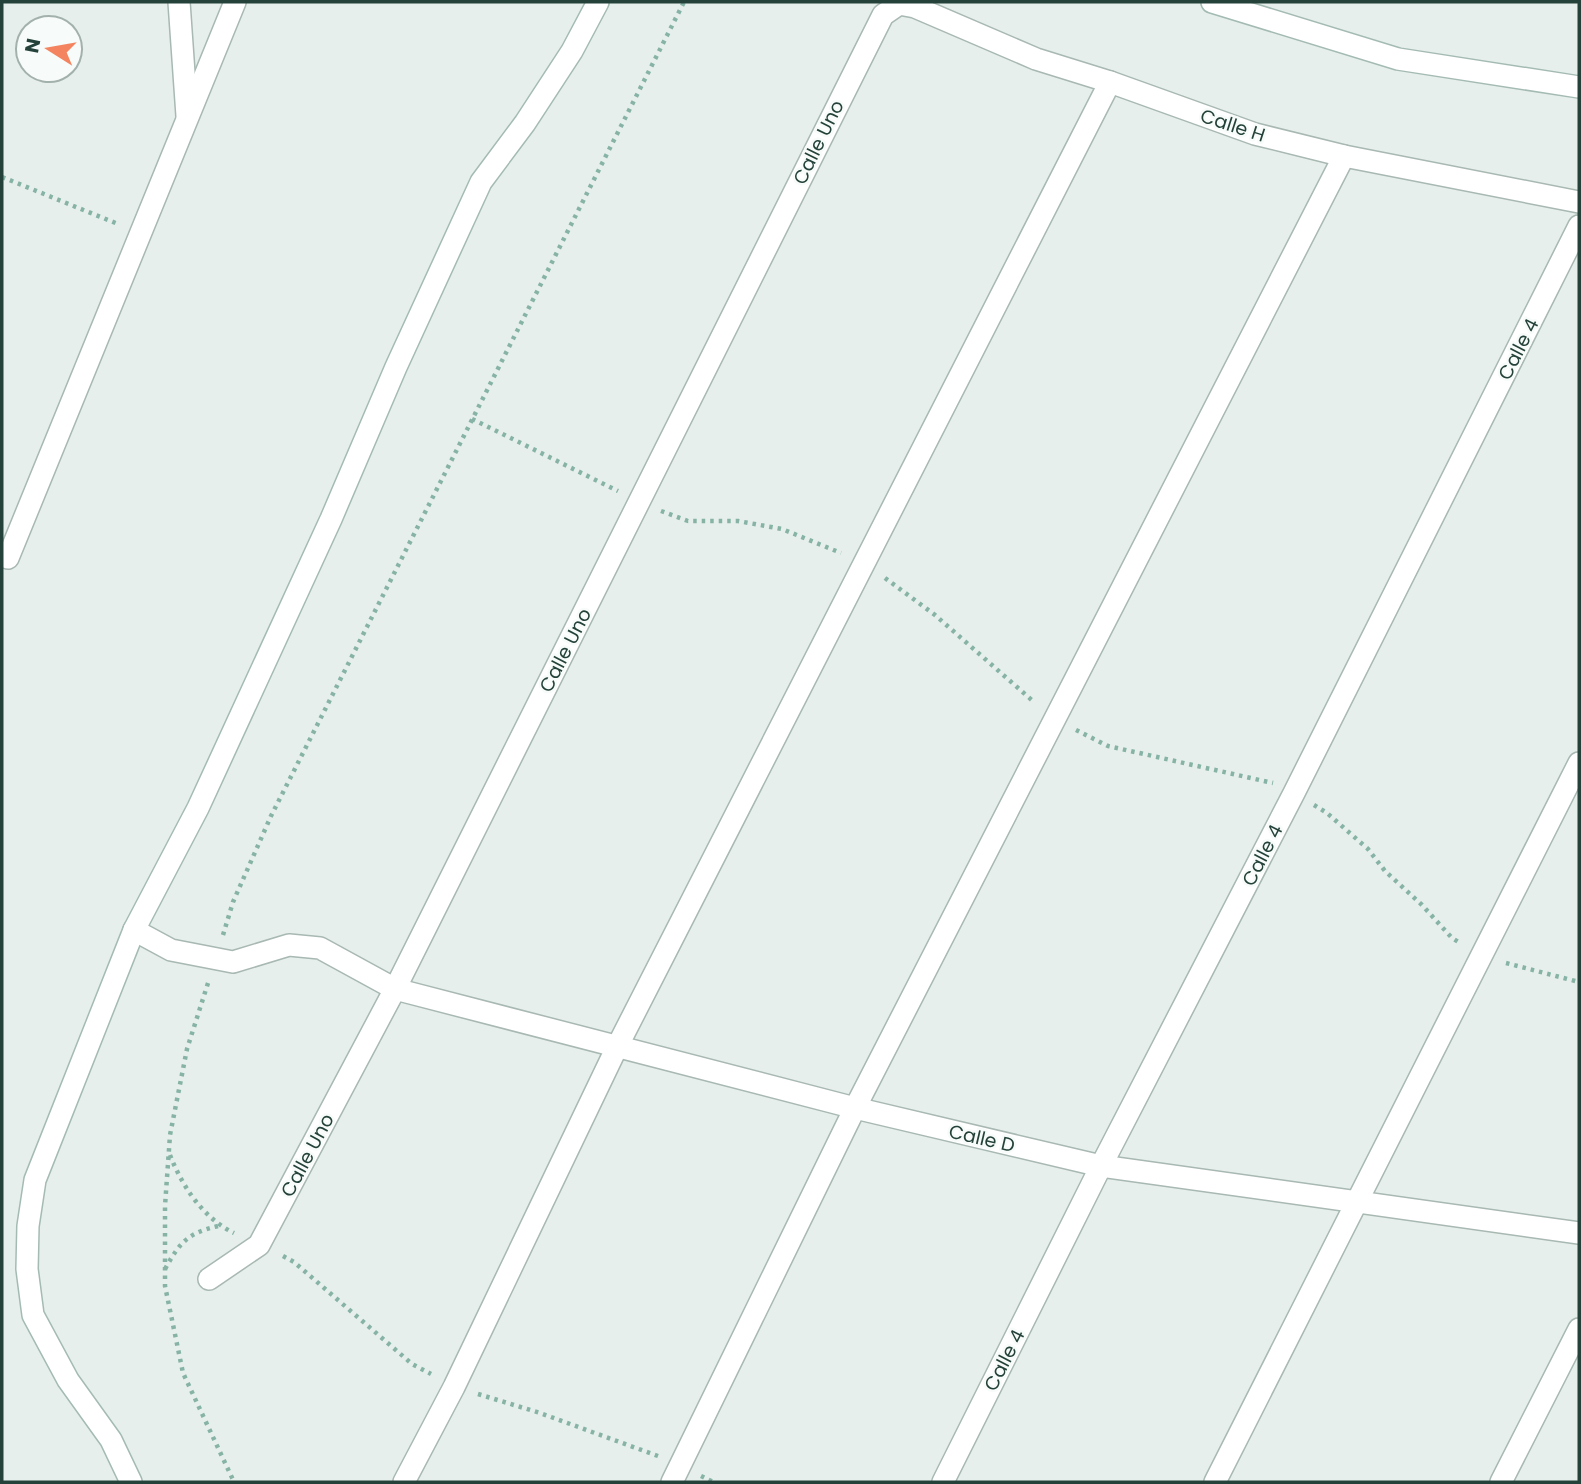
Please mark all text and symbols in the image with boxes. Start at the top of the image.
north arrow [14,14,84,84]
text: N [18,36,47,55]
street label: Calle Uno [786,95,850,189]
street label: Calle H [1197,102,1269,149]
street label: Calle 4 [1492,314,1545,385]
street label: Calle Uno [533,604,598,697]
street label: Calle 4 [1236,820,1289,891]
street label: Calle Uno [274,1109,341,1202]
street label: Calle D [946,1118,1018,1159]
street label: Calle 4 [978,1325,1031,1396]

